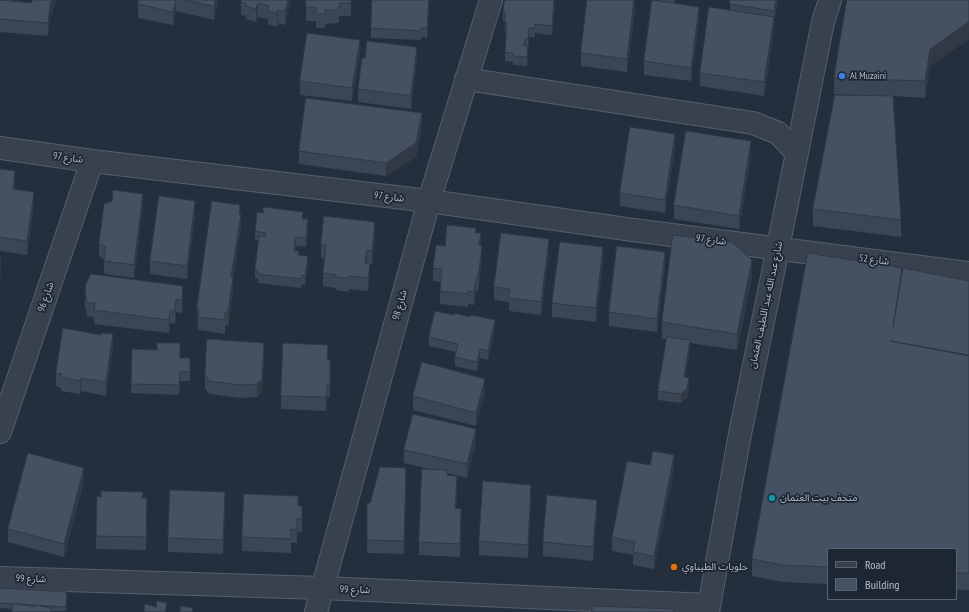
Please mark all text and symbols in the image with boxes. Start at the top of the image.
place label: Al Muzaini [850,70,886,82]
marker: Al Muzaini [837,71,847,81]
street label: شارع 97 [52,150,84,166]
street label: شارع 97 [373,189,405,205]
street label: شارع 97 [695,232,727,248]
street label: شارع عبد الله عبد اللطيف العثمان [747,240,785,370]
street label: شارع 52 [858,252,890,268]
street label: شارع 96 [35,281,57,313]
street label: شارع 98 [390,289,410,321]
place label: متحف بيت العثمان [780,492,857,504]
marker: متحف بيت العثمان [767,493,777,503]
legend [827,548,957,600]
text: Road [865,557,885,572]
place label: حلويات الطيباوي [682,561,748,573]
marker: حلويات الطيباوي [669,562,679,572]
street label: شارع 99 [15,572,47,586]
text: Building [865,577,900,592]
street label: شارع 99 [339,583,371,597]

